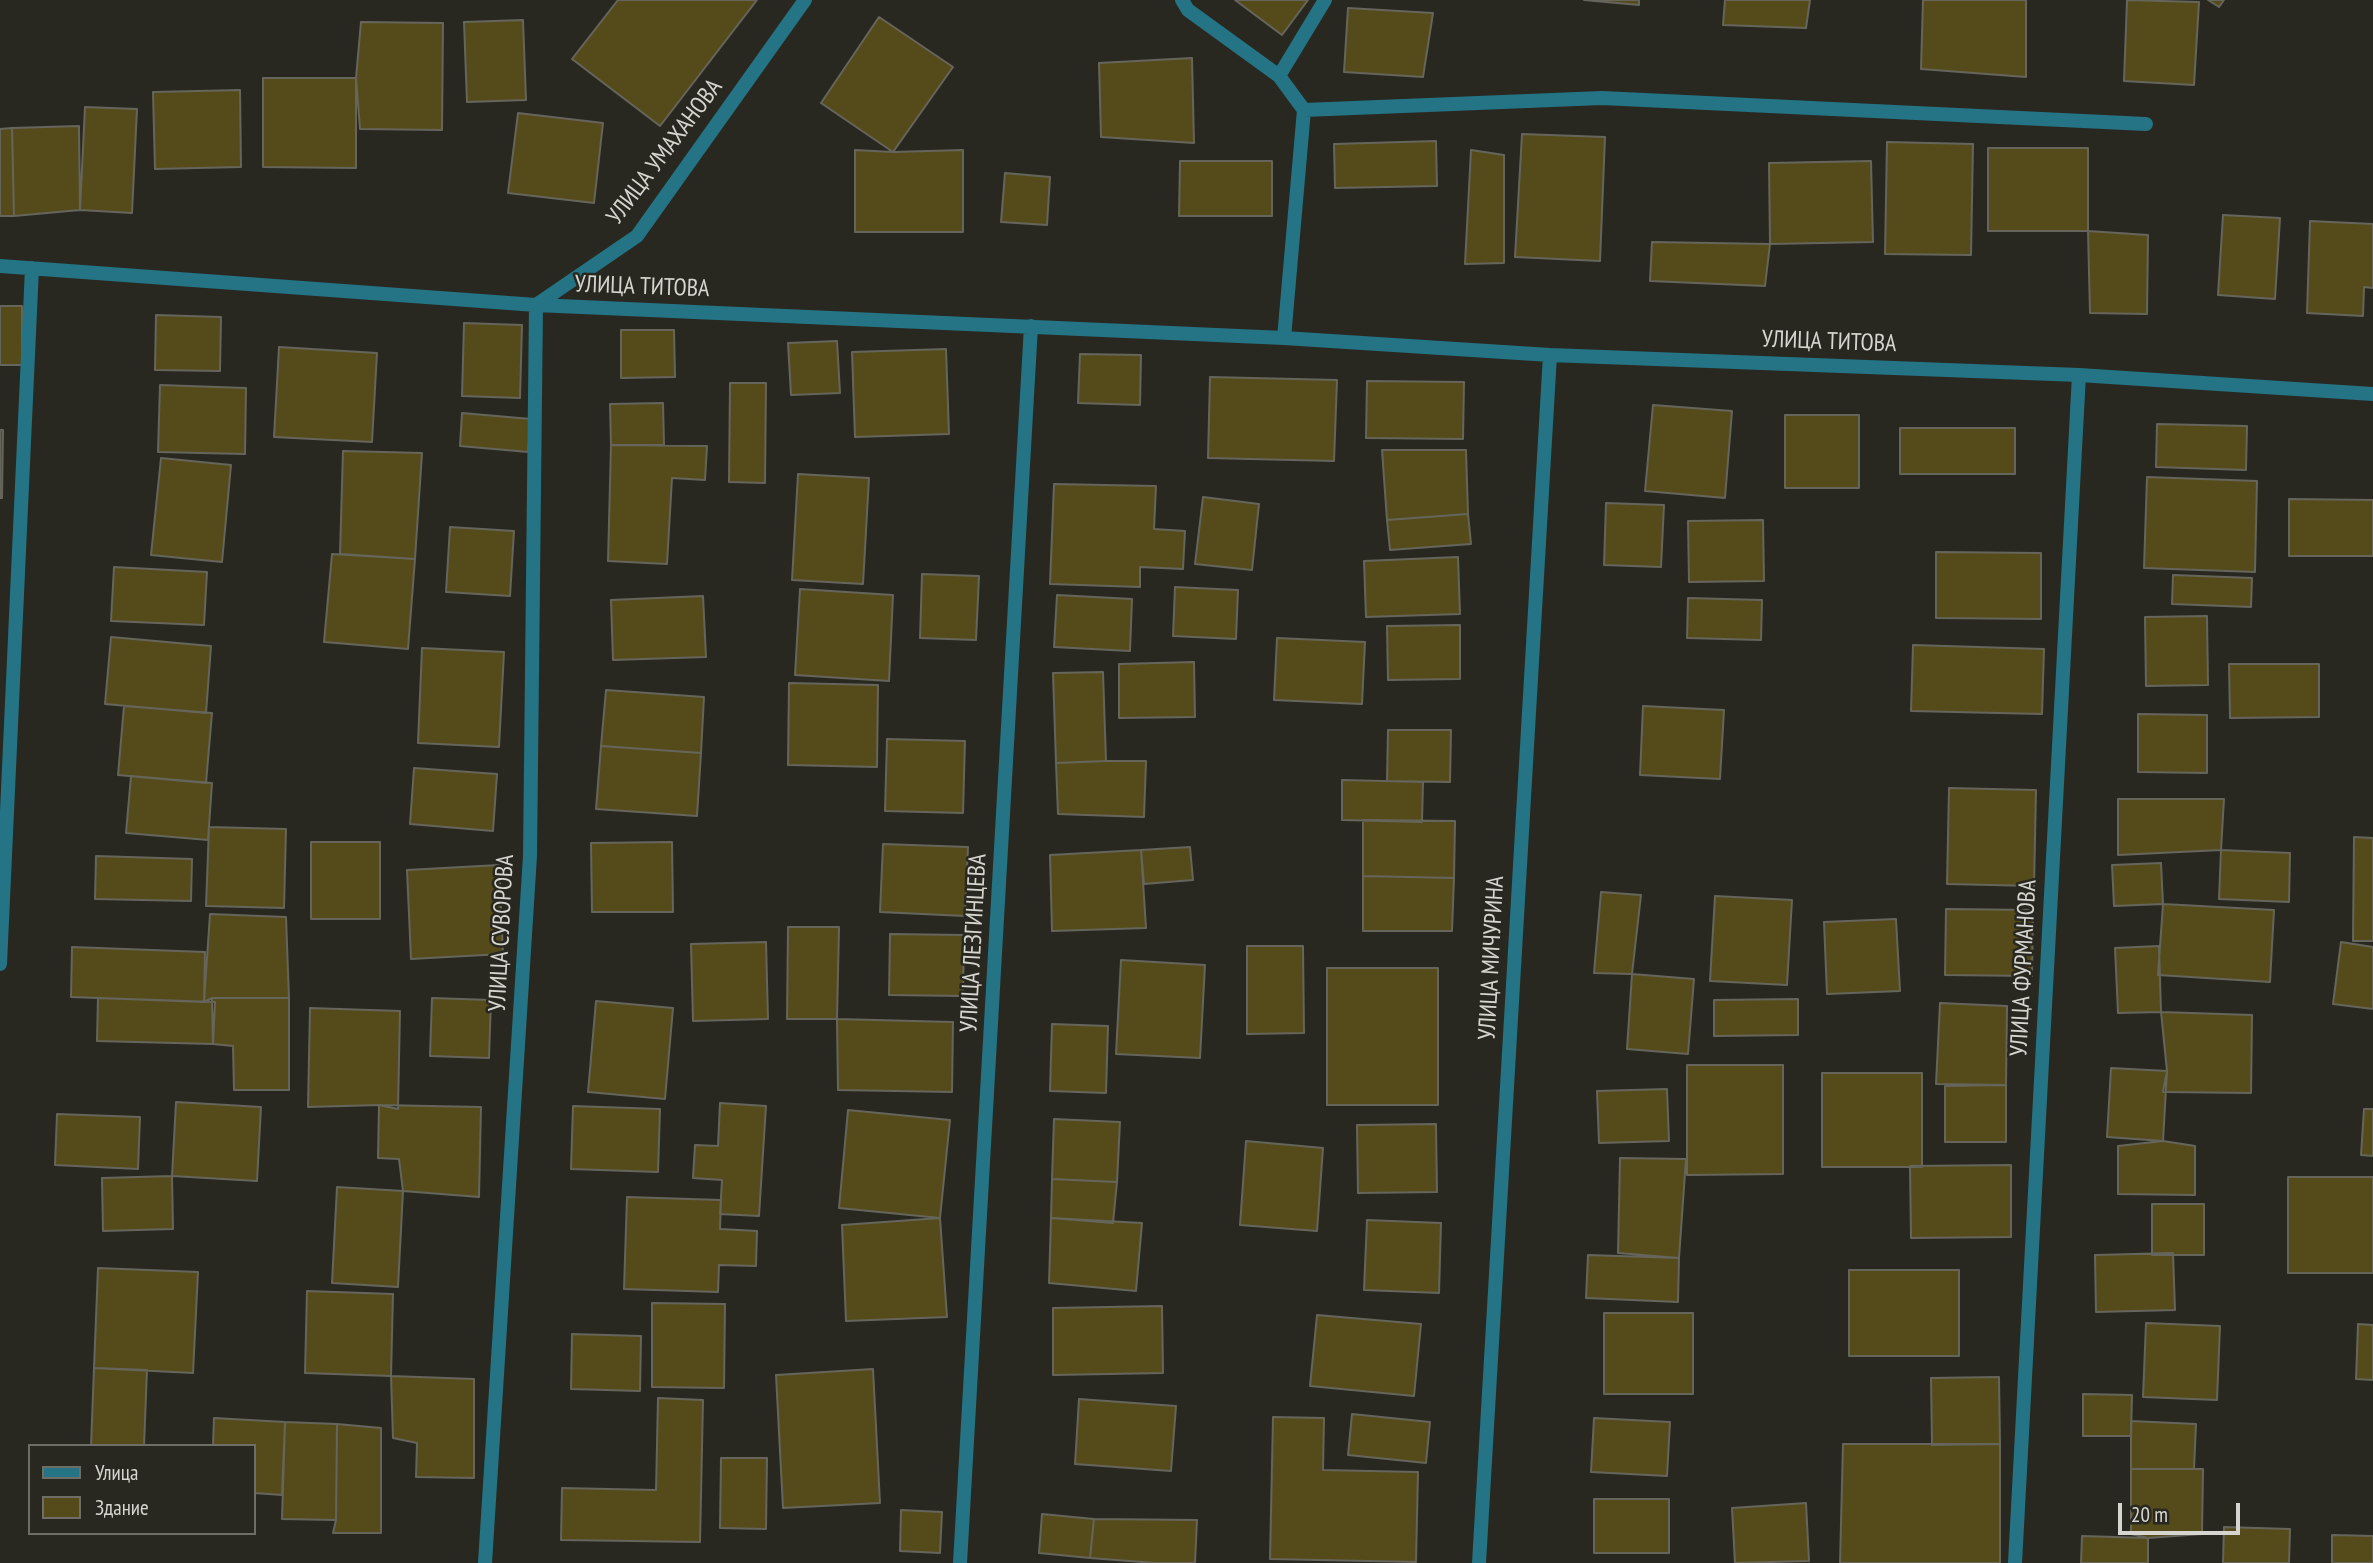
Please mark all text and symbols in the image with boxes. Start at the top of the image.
street label: УЛИЦА УМАХАНОВА [601,74,729,230]
street label: УЛИЦА ТИТОВА [574,270,710,304]
street label: УЛИЦА ТИТОВА [1761,325,1897,359]
street label: УЛИЦА ЛЕЗГИНЦЕВА [955,853,993,1033]
street label: УЛИЦА СУВОРОВА [484,854,520,1012]
street label: УЛИЦА МИЧУРИНА [1473,875,1511,1041]
street label: УЛИЦА ФУРМАНОВА [2005,879,2043,1057]
legend [28,1444,256,1535]
text: Улица [95,1459,138,1486]
scale bar [2121,1490,2244,1534]
text: Здание [95,1494,149,1521]
text: 20 m [2131,1501,2168,1528]

